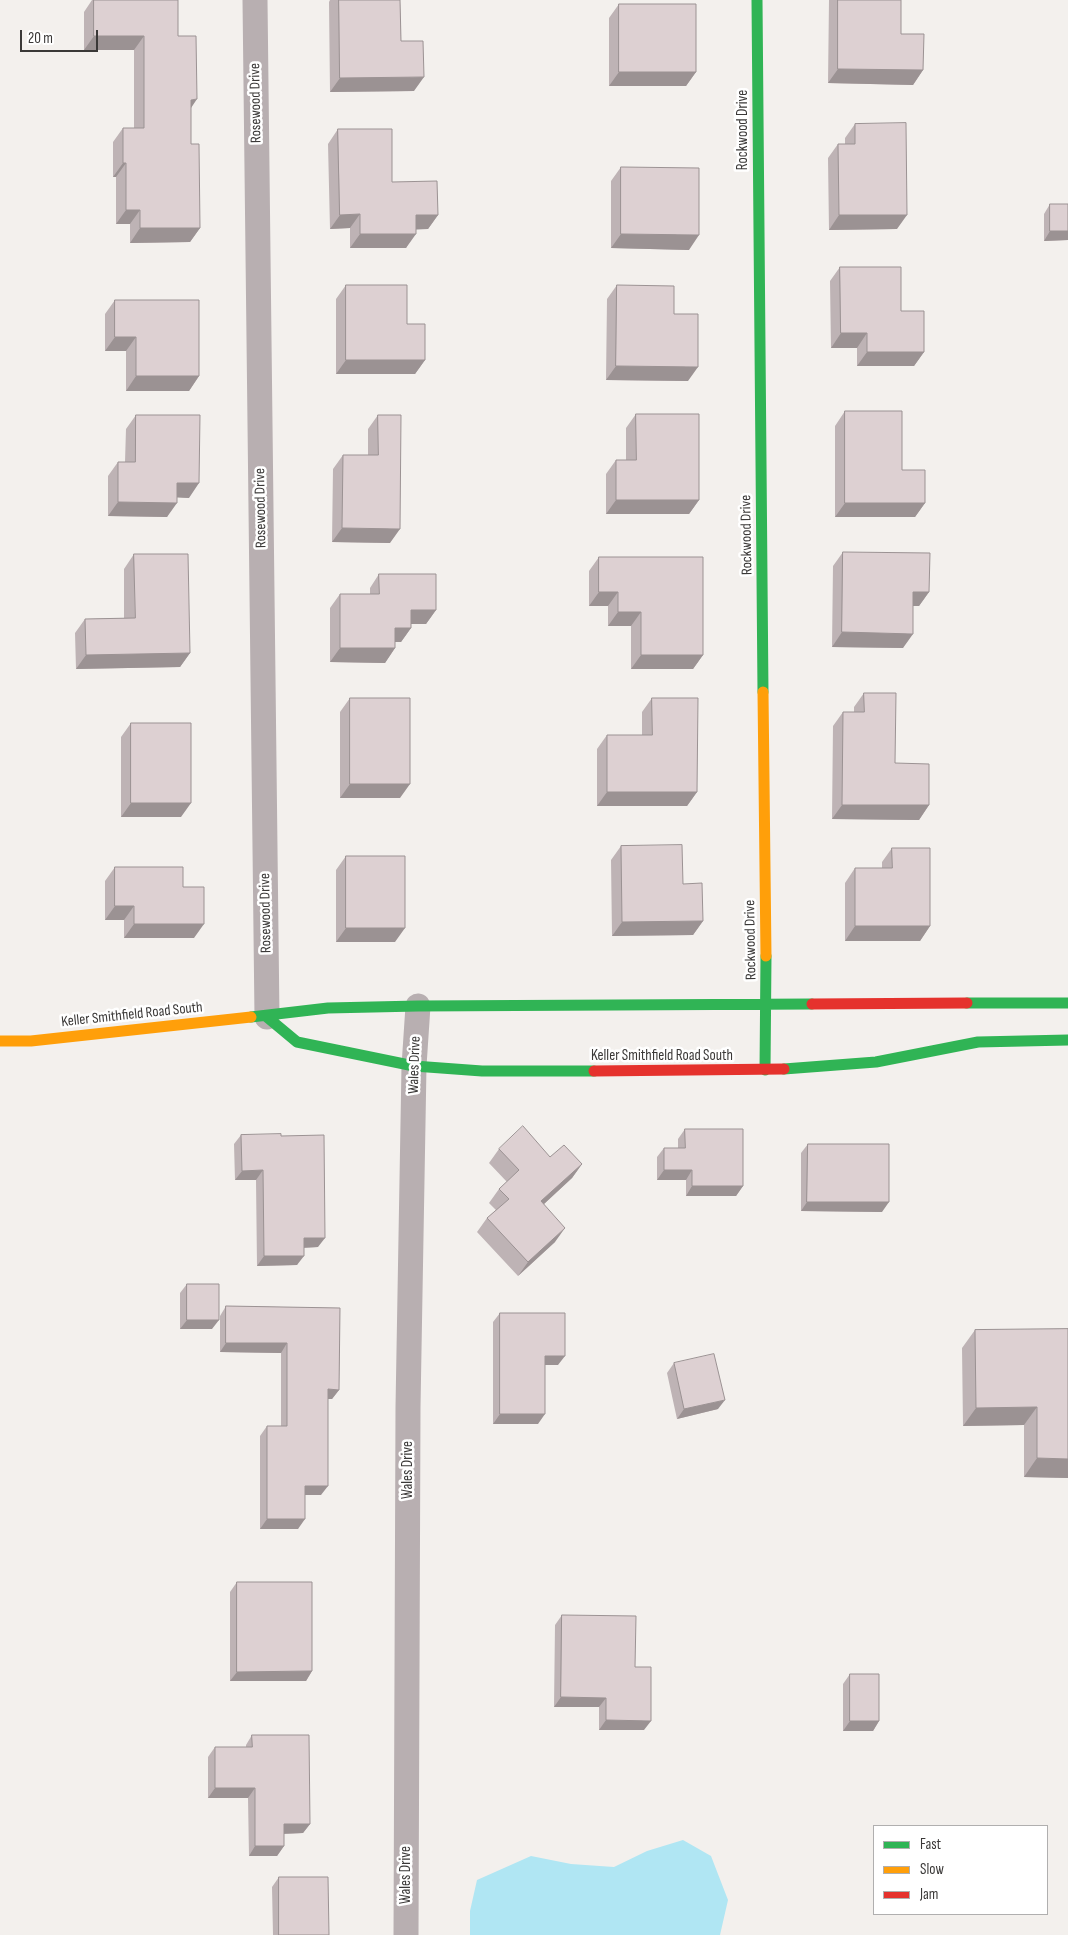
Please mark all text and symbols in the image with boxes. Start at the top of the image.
scale bar [22,20,100,52]
text: 20 m [28,29,53,48]
street label: Rosewood Drive [246,63,266,143]
street label: Rockwood Drive [734,90,752,170]
street label: Rosewood Drive [251,468,271,548]
street label: Rockwood Drive [737,495,757,575]
street label: Rosewood Drive [256,873,276,953]
street label: Rockwood Drive [741,900,761,980]
street label: Keller Smithfield Road South [60,999,204,1031]
street label: Wales Drive [405,1036,425,1094]
street label: Keller Smithfield Road South [591,1047,733,1065]
street label: Wales Drive [399,1441,417,1499]
legend [873,1825,1048,1915]
text: Fast [920,1835,941,1854]
street label: Wales Drive [397,1846,415,1904]
text: Slow [920,1860,944,1879]
text: Jam [920,1885,938,1904]

